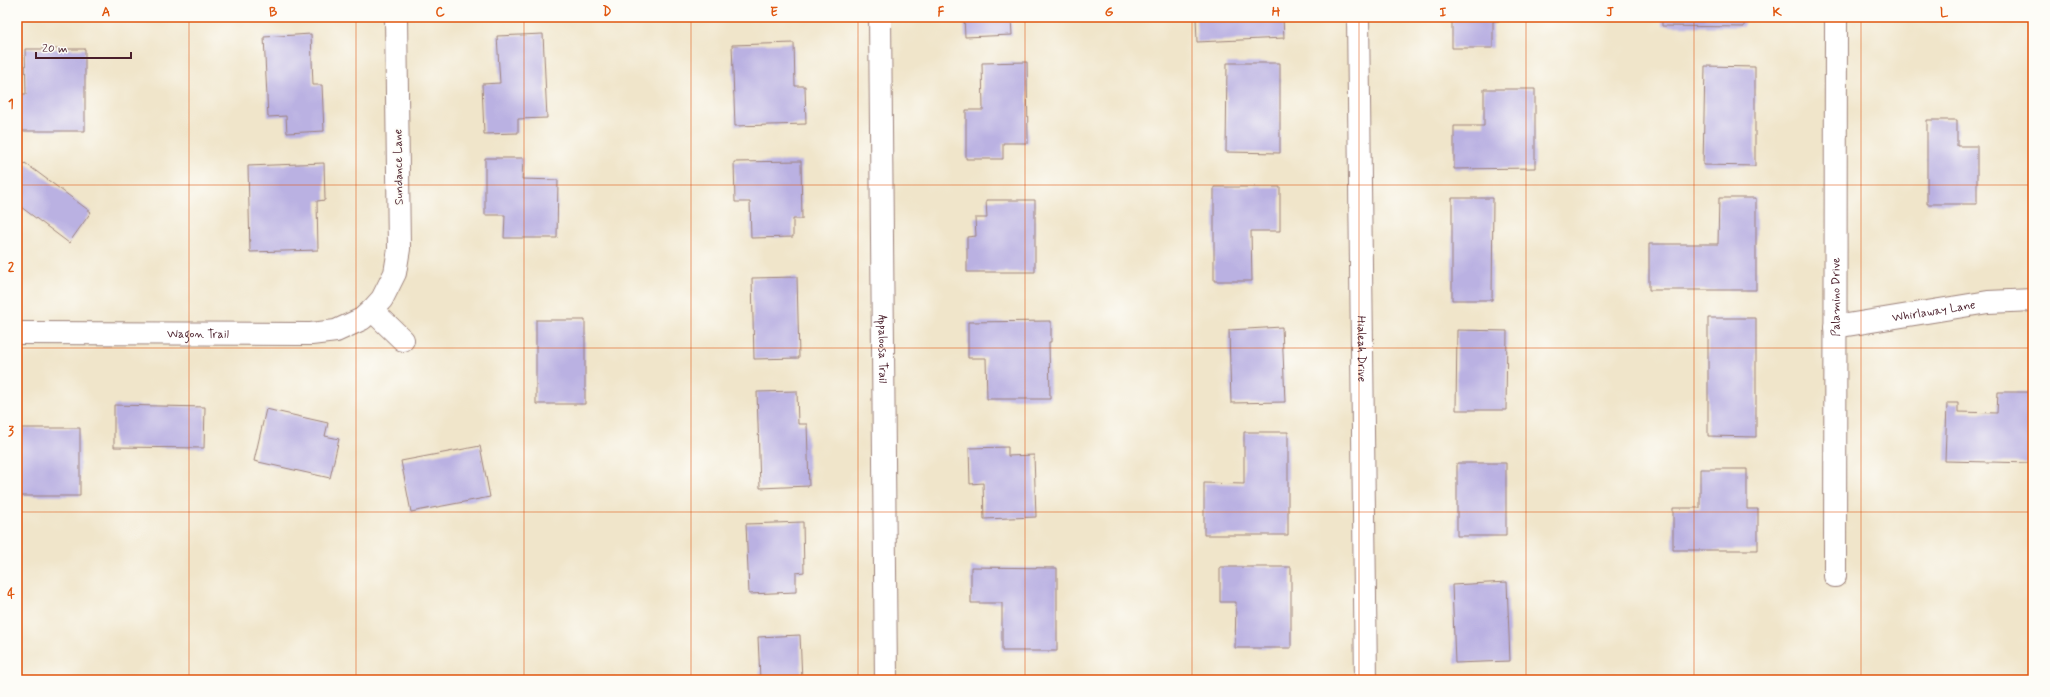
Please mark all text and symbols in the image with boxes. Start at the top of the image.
text: A [102,4,110,21]
text: B [269,4,278,21]
text: C [435,4,445,21]
text: D [603,4,612,21]
text: E [770,4,778,21]
text: F [938,4,945,21]
text: G [1105,4,1114,21]
text: H [1272,4,1281,21]
text: I [1440,4,1447,21]
text: J [1606,4,1614,21]
text: K [1772,4,1782,21]
text: L [1940,4,1949,21]
scale bar [36,34,131,60]
text: 20 m [42,41,68,57]
text: 1 [8,96,14,113]
street label: Sundance Lane [390,129,408,205]
street label: Palamino Drive [1828,257,1845,337]
text: 2 [8,259,15,276]
street label: Whirlaway Lane [1891,297,1977,327]
street label: Appaloosa Trail [874,315,890,383]
street label: Hialeah Drive [1353,316,1369,382]
street label: Wagon Trail [167,327,229,344]
text: 3 [8,423,14,440]
text: 4 [7,586,15,603]

